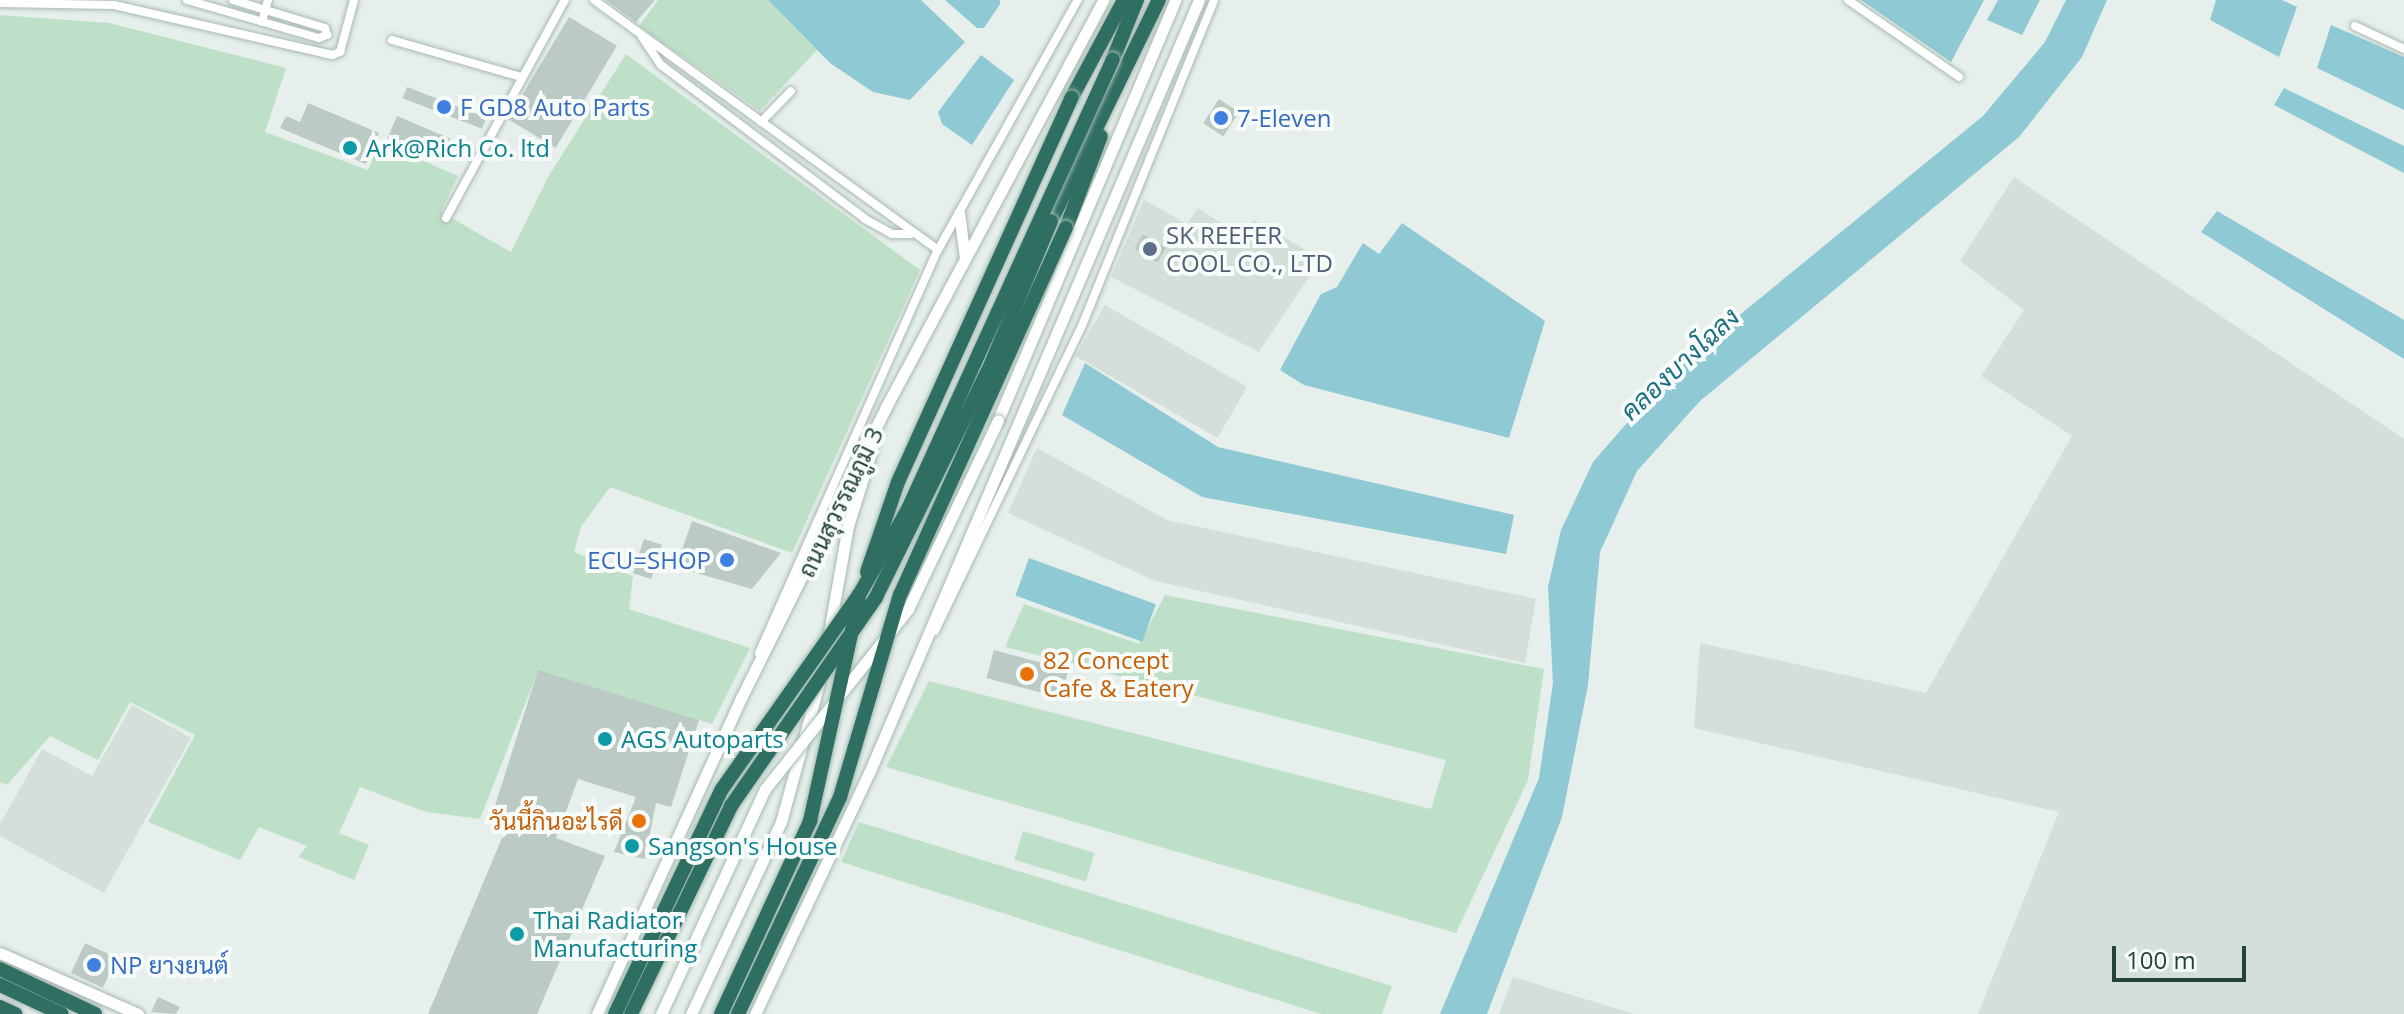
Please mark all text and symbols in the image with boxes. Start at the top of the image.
place label: F GD8 Auto Parts [460,93,650,121]
marker: F GD8 Auto Parts [435,98,453,116]
place label: 7-Eleven [1237,104,1332,132]
marker: 7-Eleven [1212,109,1230,127]
place label: Ark@Rich Co. ltd [366,134,550,162]
marker: Ark@Rich Co. ltd [341,139,359,157]
place label: SK REEFER COOL CO., LTD [1166,221,1333,277]
marker: SK REEFER COOL CO., LTD [1141,240,1159,258]
water label: คลองบางโฉลง [1614,301,1746,427]
street label: ถนนสุวรรณภูมิ 3 [791,422,889,582]
place label: ECU=SHOP [587,546,711,574]
marker: ECU=SHOP [718,551,736,569]
place label: 82 Concept Cafe & Eatery [1043,646,1193,702]
marker: 82 Concept Cafe & Eatery [1018,665,1036,683]
place label: AGS Autoparts [621,725,784,753]
marker: AGS Autoparts [596,730,614,748]
place label: วันนี้กินอะไรดี [489,807,623,835]
marker: วันนี้กินอะไรดี [630,812,648,830]
place label: Sangson's House [648,832,838,860]
marker: Sangson's House [623,837,641,855]
place label: Thai Radiator Manufacturing [533,906,697,962]
marker: Thai Radiator Manufacturing [508,925,526,943]
scale bar [2116,930,2250,980]
text: 100 m [2126,943,2196,976]
place label: NP ยางยนต์ [110,951,229,979]
marker: NP ยางยนต์ [85,956,103,974]

